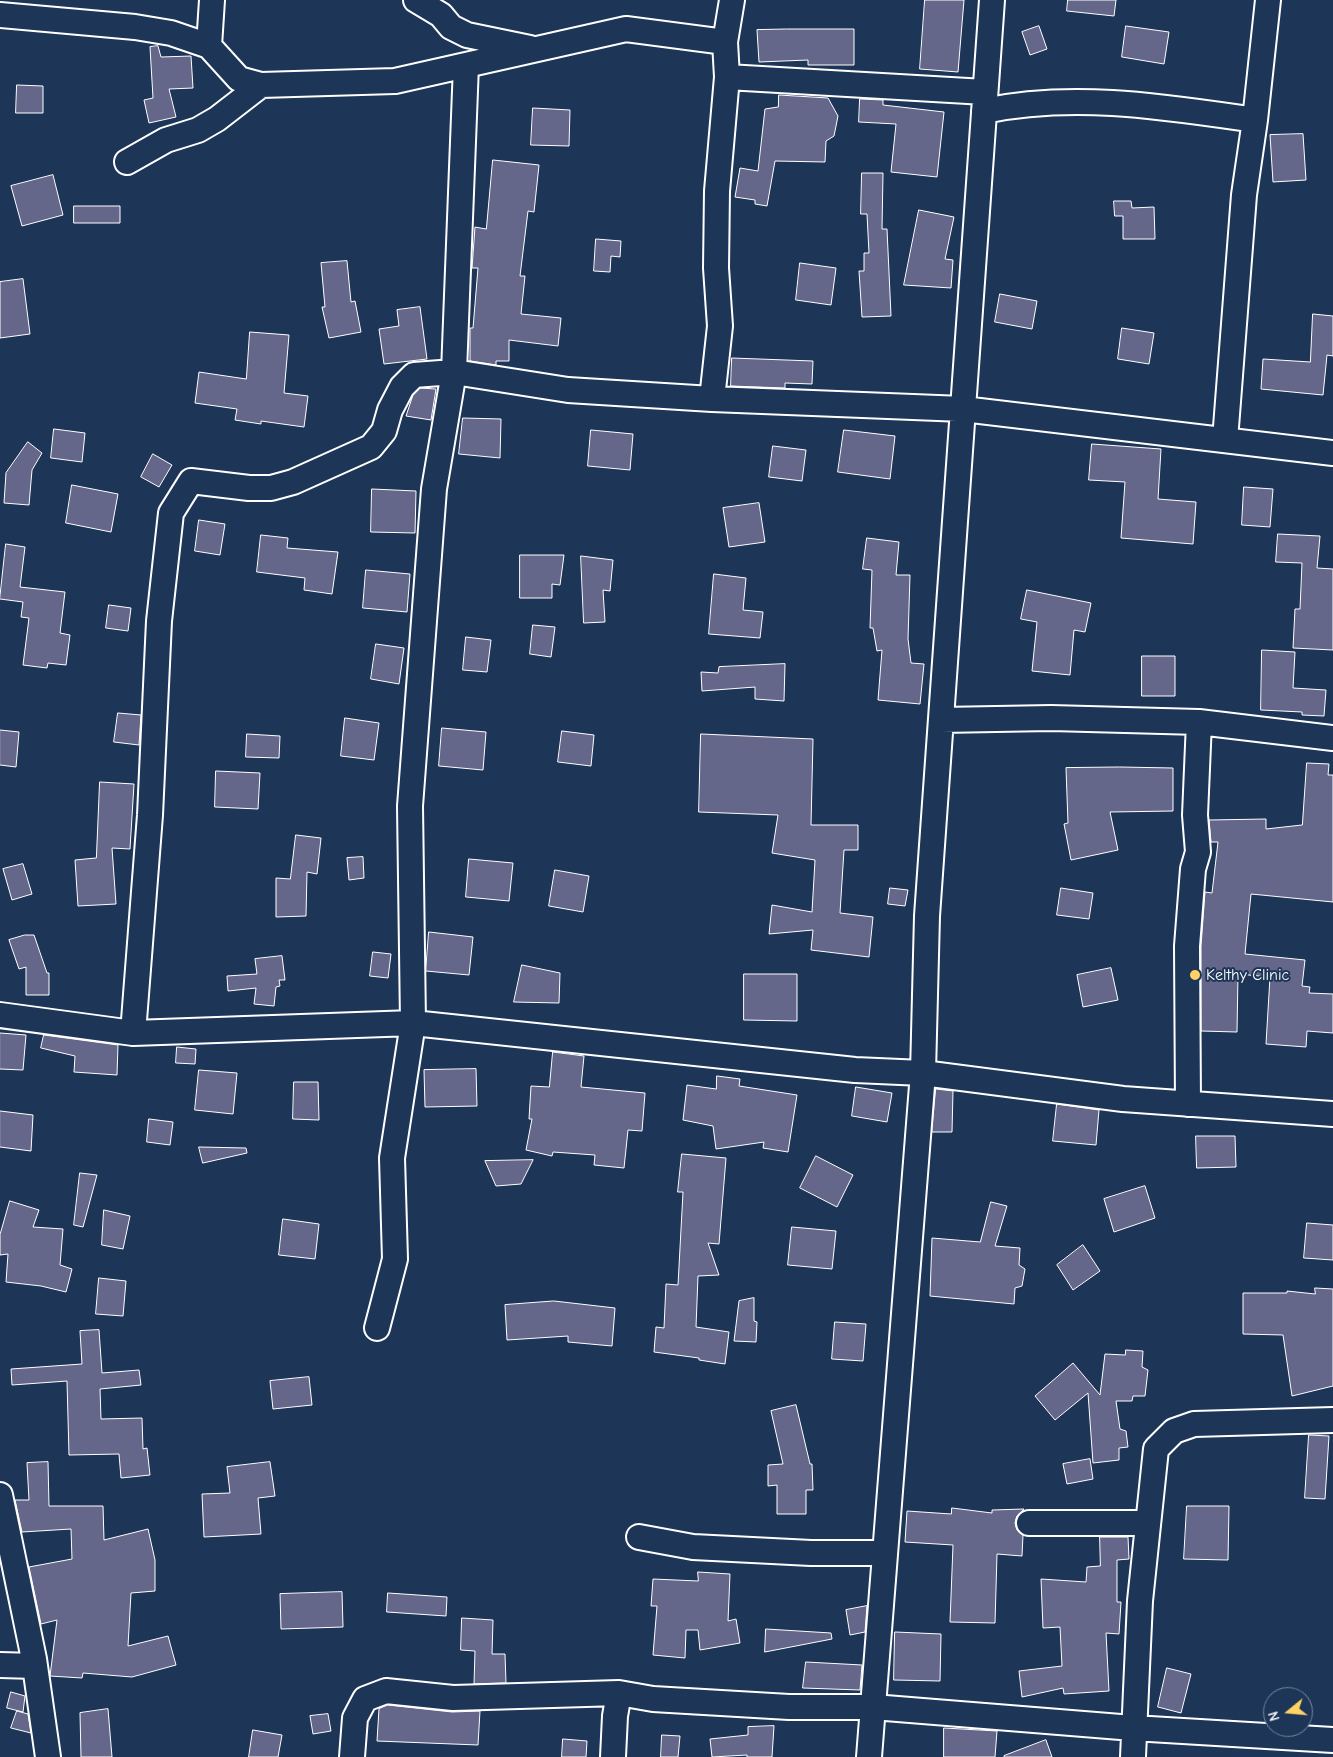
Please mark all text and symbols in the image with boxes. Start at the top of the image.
place label: Kelthy Clinic [1206,965,1289,985]
marker: Kelthy Clinic [1188,968,1202,982]
north arrow [1263,1687,1313,1737]
text: N [1265,1709,1284,1723]

